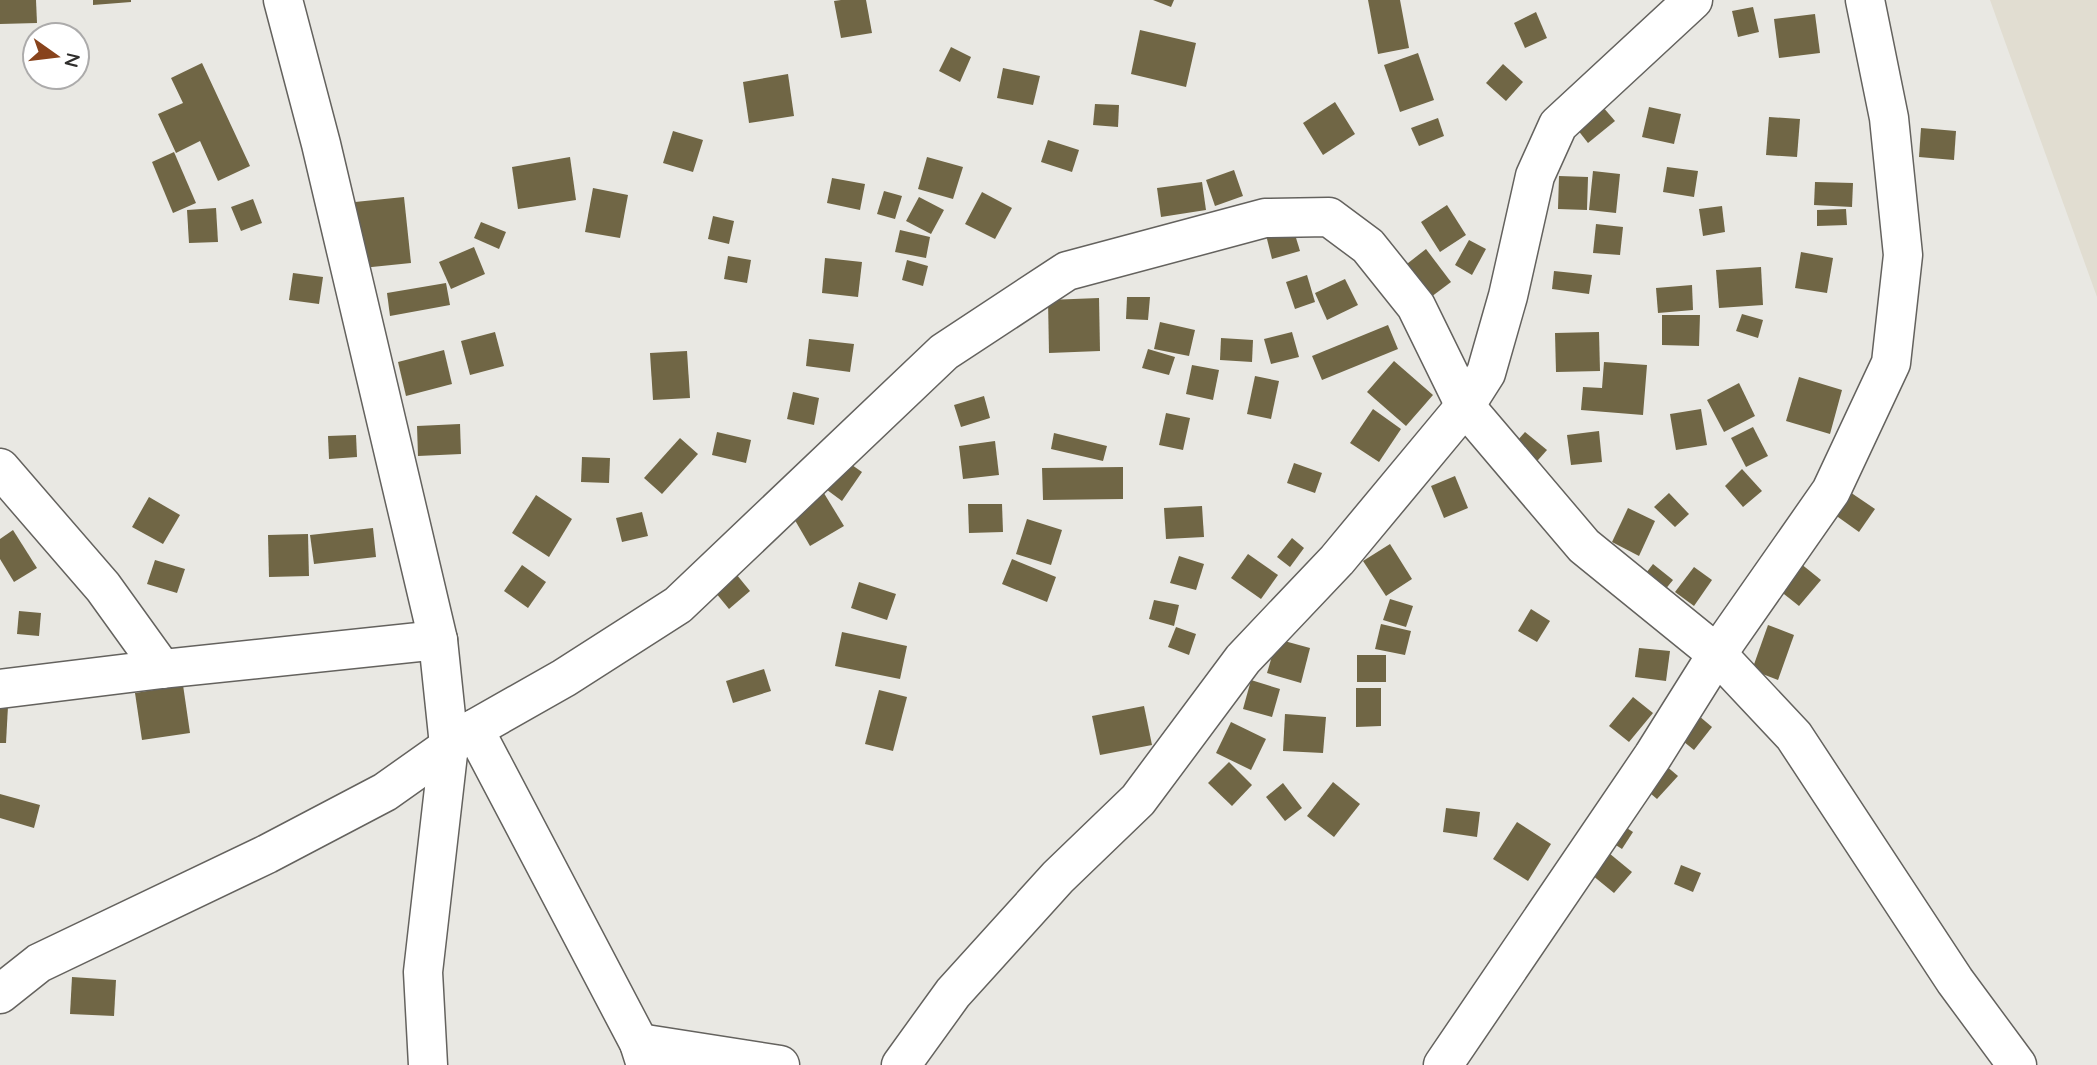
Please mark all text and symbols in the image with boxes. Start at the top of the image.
north arrow [21,21,91,91]
text: N [59,50,86,70]

